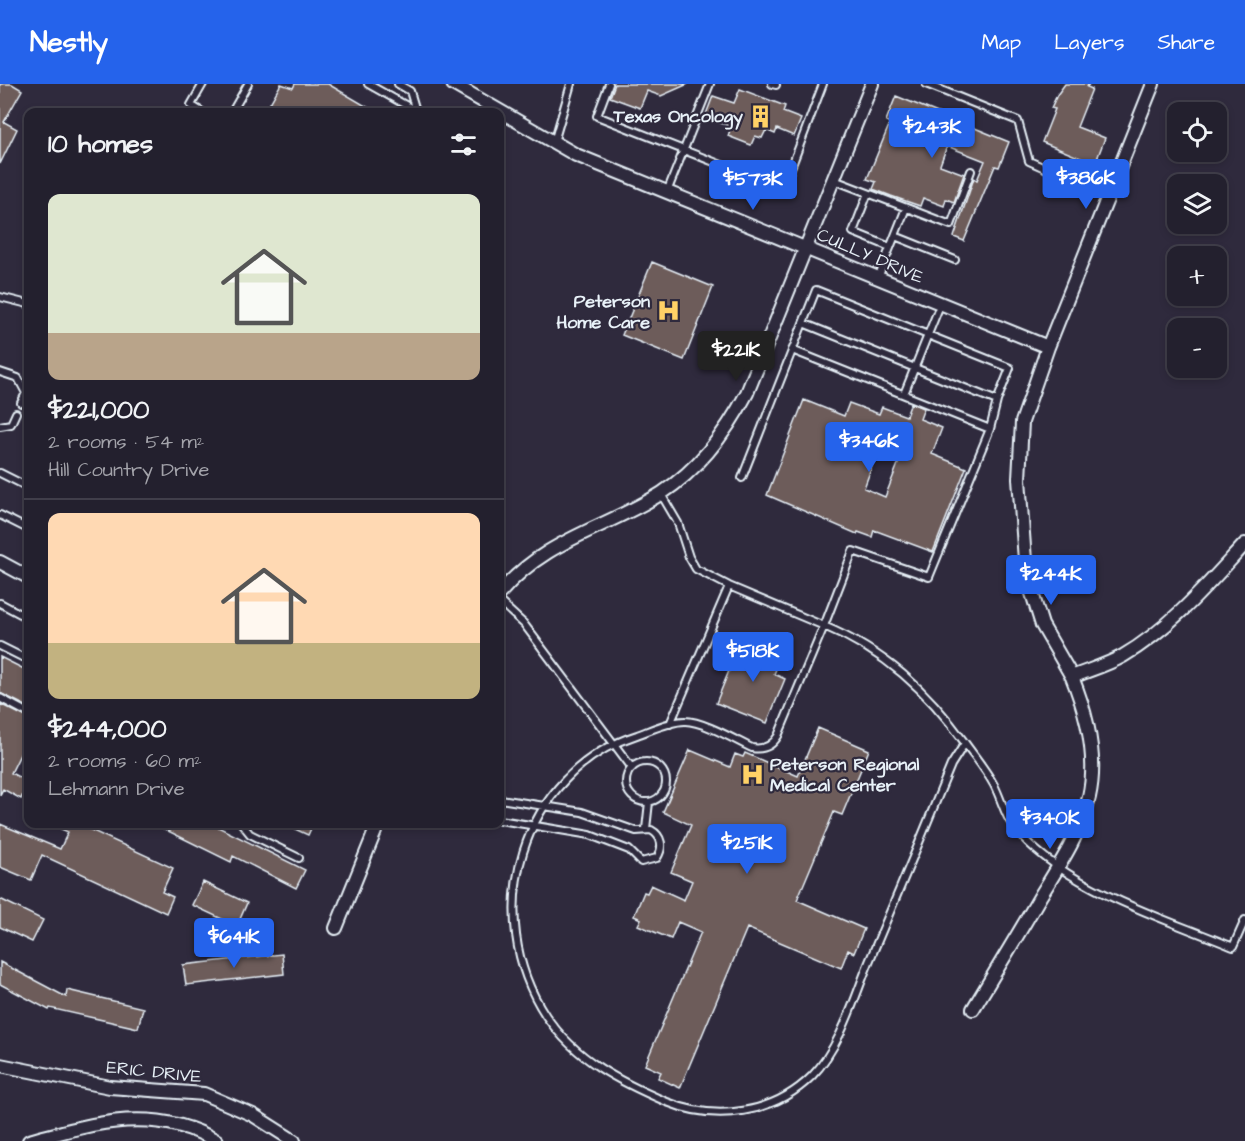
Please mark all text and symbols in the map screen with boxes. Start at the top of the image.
text: Nestly [30,23,108,62]
text: Map [981,28,1021,57]
text: Layers [1054,28,1124,57]
text: Share [1157,28,1215,57]
map controls [1167,102,1227,378]
button: locate [1167,102,1227,162]
building icon: Texas Oncology [748,103,774,129]
place label: Texas Oncology [612,104,743,130]
pin: $243K [890,108,974,159]
text: $243K [903,113,961,141]
text: 10 homes [48,126,153,162]
icon: filters [447,128,480,161]
pin: $386K [1044,159,1128,210]
pin: $573K [711,160,795,211]
text: $386K [1057,164,1115,192]
text: $573K [723,165,783,193]
button: layers [1167,174,1227,234]
street label: CULLY DRIVE [813,222,928,290]
icon: home [210,233,318,341]
button: + [1167,246,1227,306]
place label: Peterson Home Care [556,289,650,335]
hospital icon: Peterson Home Care [655,298,681,324]
button: − [1167,318,1227,378]
pin: $221K [694,331,778,382]
text: $221K [712,336,760,364]
text: $221,000 [48,392,149,428]
pin: $346K [827,422,911,473]
text: $346K [839,427,899,455]
text: 2 rooms · 54 m² [48,428,204,456]
text: Hill Country Drive [48,456,209,484]
icon: home [210,552,318,660]
pin: $244K [1009,555,1093,606]
text: $244K [1020,560,1082,588]
pin: $518K [711,632,795,683]
text: $518K [727,637,779,665]
text: $244,000 [48,711,167,747]
text: 2 rooms · 60 m² [48,747,202,775]
place label: Peterson Regional Medical Center [770,752,919,798]
hospital icon: Peterson Regional Medical Center [739,761,765,787]
text: Lehmann Drive [48,775,185,803]
pin: $340K [1008,799,1092,850]
text: $340K [1020,804,1080,832]
pin: $251K [705,824,789,875]
text: $251K [721,829,773,857]
pin: $641K [192,918,276,969]
text: $641K [208,923,260,951]
street label: ERIC DRIVE [105,1055,203,1089]

